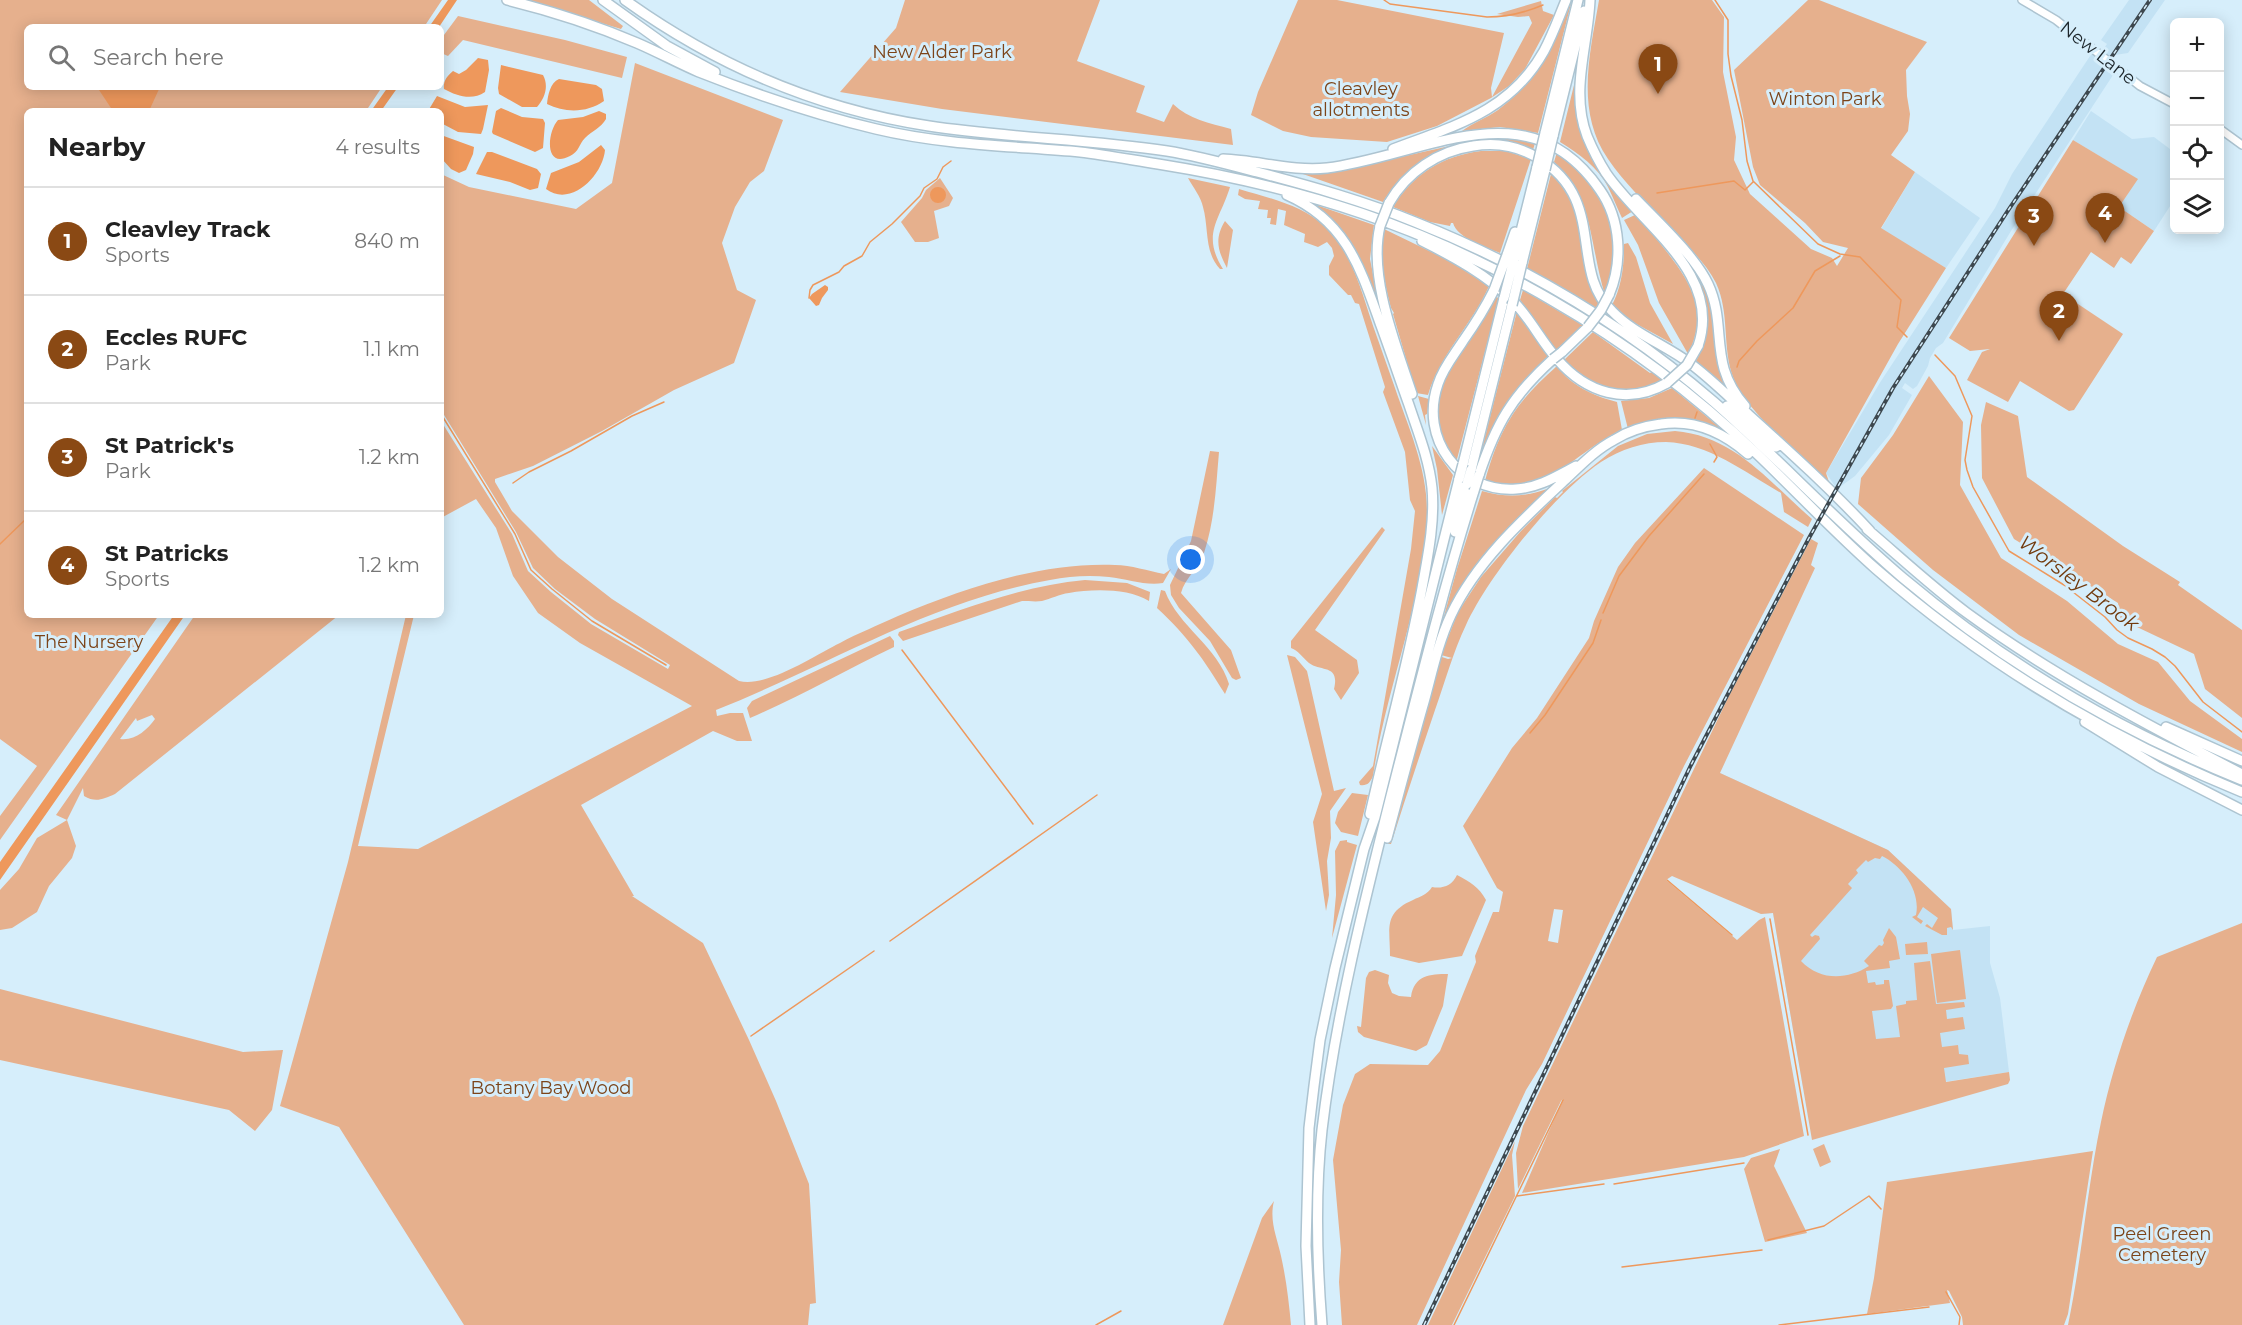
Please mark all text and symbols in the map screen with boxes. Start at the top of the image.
street label: New Lane [2056,17,2140,89]
map controls [2170,18,2224,234]
button: + [2170,18,2224,72]
search box [24,24,444,90]
icon: search [45,41,78,74]
park label: New Alder Park [872,41,1012,63]
text: Search here [93,44,224,71]
pin: 1 [1638,44,1678,94]
button: − [2170,72,2224,126]
park label: Cleavley allotments [1312,78,1410,121]
park label: Winton Park [1769,88,1882,110]
button: locate [2170,126,2224,180]
text: Nearby [48,131,145,163]
text: 4 results [335,135,420,159]
button: layers [2170,180,2224,234]
pin: 4 [2086,194,2124,243]
pin: 3 [2014,196,2054,246]
text: Cleavley Track [105,216,270,243]
text: 1 [64,229,71,253]
text: 840 m [354,229,420,253]
text: Sports [105,243,170,267]
pin: 2 [2040,292,2078,341]
text: Eccles RUFC [105,324,247,351]
text: 2 [62,337,73,361]
text: 1.1 km [363,337,420,361]
text: Park [105,351,151,375]
text: St Patrick's [105,432,234,459]
text: 3 [62,445,73,469]
text: 1.2 km [359,445,420,469]
text: Park [105,459,151,483]
water label: Worsley Brook [2014,530,2145,637]
text: St Patricks [105,540,228,567]
your location [1176,545,1205,574]
text: 4 [61,553,74,577]
text: 1.2 km [359,553,420,577]
text: Sports [105,567,170,591]
park label: The Nursery [35,631,143,653]
park label: Botany Bay Wood [471,1077,631,1099]
park label: Peel Green Cemetery [2113,1223,2211,1266]

